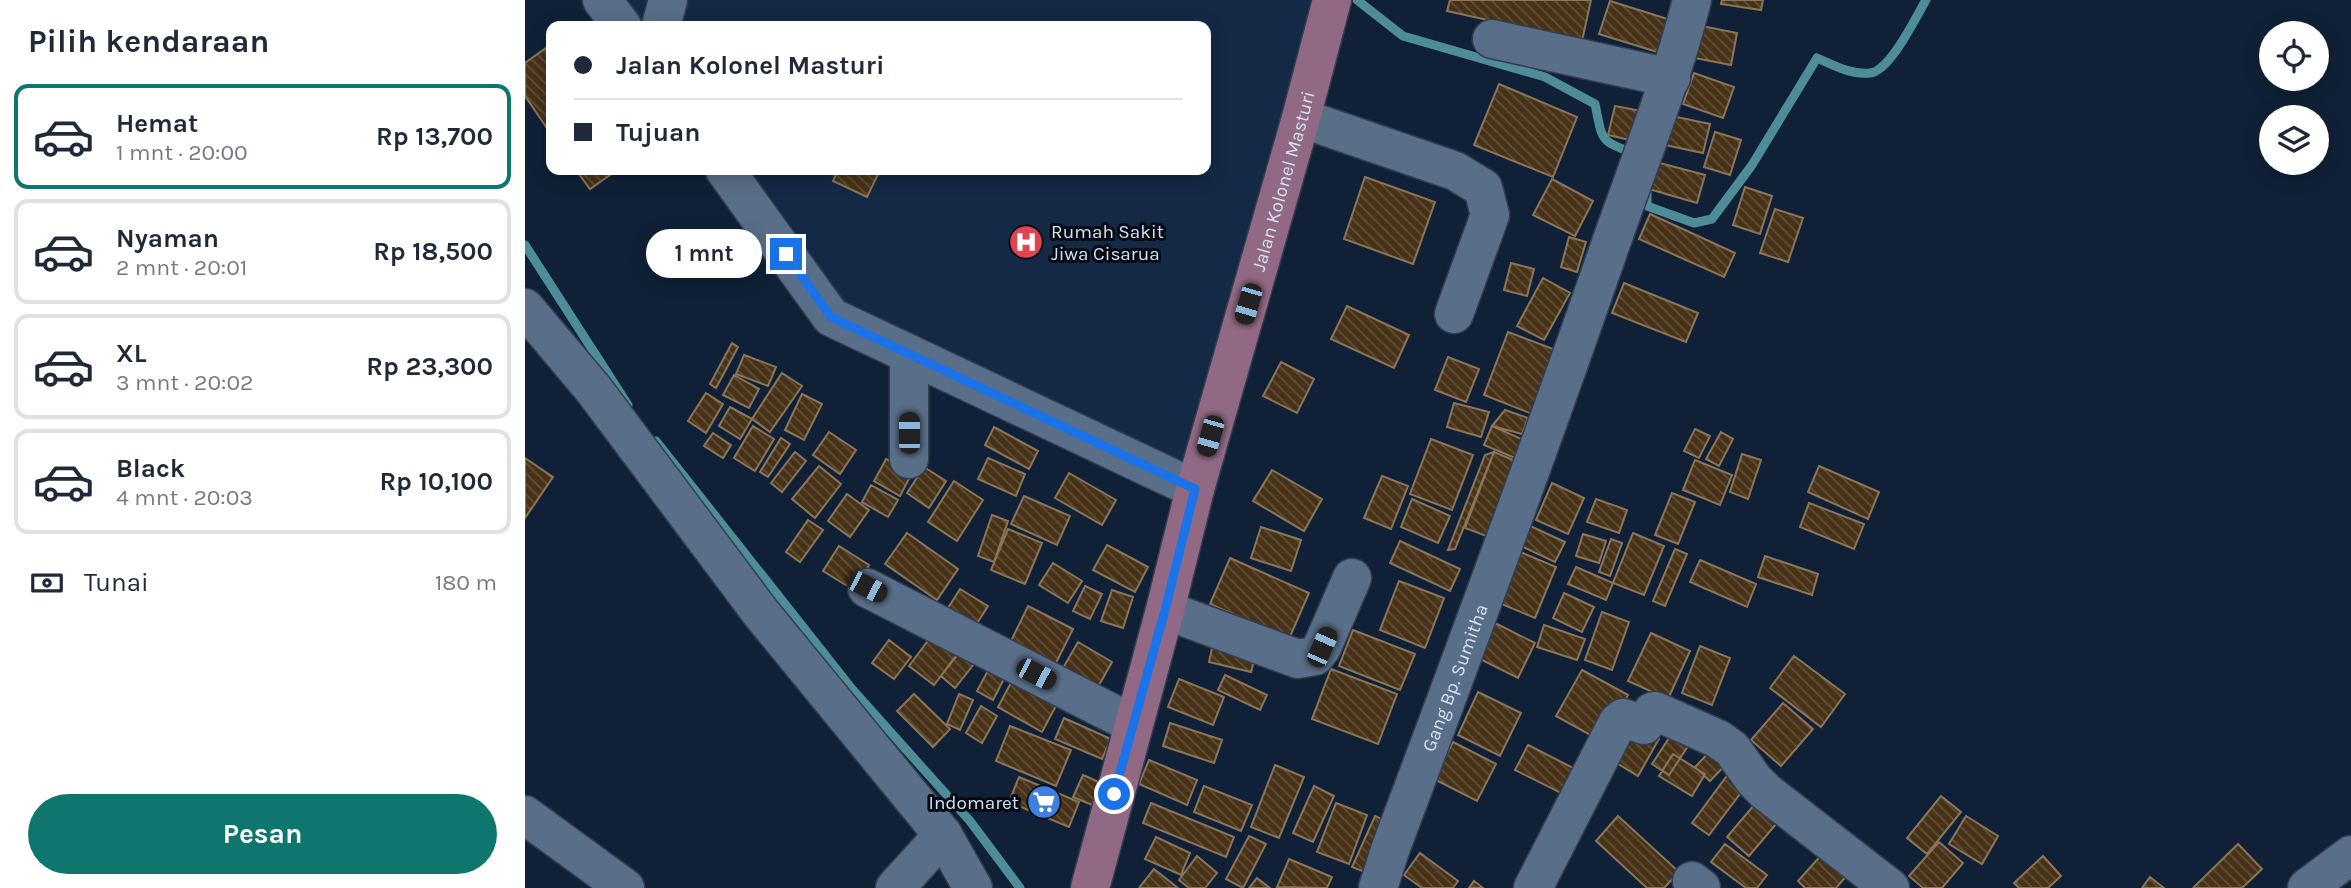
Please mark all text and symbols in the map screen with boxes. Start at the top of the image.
map controls [2259,21,2329,175]
button: locate [2259,21,2329,91]
text: Pilih kendaraan [28,23,269,60]
text: Jalan Kolonel Masturi [616,50,884,81]
street label: Jalan Kolonel Masturi [1248,89,1320,274]
icon: car [32,105,95,168]
button: layers [2259,105,2329,175]
text: Hemat [116,108,198,139]
text: Tujuan [616,117,700,148]
text: Rp 13,700 [376,121,493,152]
text: 1 mnt · 20:00 [116,139,248,166]
icon: car [32,220,95,283]
place label: Rumah Sakit Jiwa Cisarua [1051,221,1164,265]
text: Nyaman [116,223,219,254]
hospital icon: Rumah Sakit Jiwa Cisarua [1007,223,1045,261]
callout: 1 mnt [646,230,761,278]
text: Rp 18,500 [373,236,493,267]
route end [770,238,802,270]
text: 1 mnt [674,240,734,267]
text: 2 mnt · 20:01 [116,254,247,281]
car [1233,281,1264,327]
icon: car [32,335,95,398]
text: XL [116,338,147,369]
text: Rp 23,300 [366,351,493,382]
text: 3 mnt · 20:02 [116,369,253,396]
car [899,412,920,454]
car [1195,413,1226,459]
icon: car [32,450,95,513]
text: Black [116,453,185,484]
text: Rp 10,100 [379,466,493,497]
text: 4 mnt · 20:03 [116,484,253,511]
icon: cash [28,564,66,602]
text: Tunai [84,567,149,598]
car [844,568,891,606]
text: 180 m [435,569,497,596]
street label: Gang Bp. Sumitha [1418,601,1493,755]
car [1304,624,1341,670]
car [1013,655,1060,693]
route start [1098,778,1130,810]
supermarket icon: Indomaret [1025,783,1063,821]
place label: Indomaret [929,792,1019,814]
button: Pesan [28,794,497,874]

